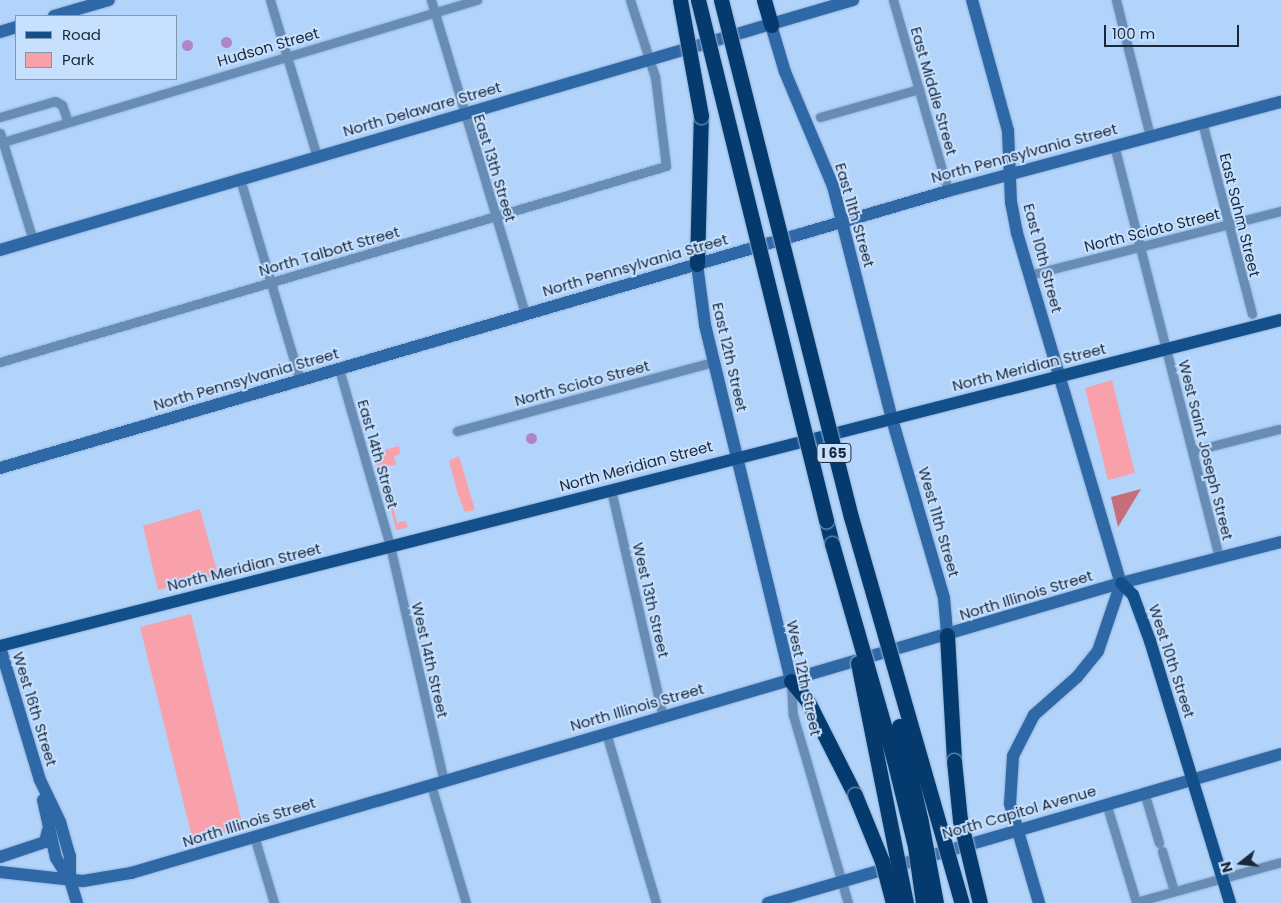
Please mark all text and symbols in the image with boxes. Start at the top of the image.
legend [15,15,178,80]
scale bar [1106,15,1241,47]
text: 100 m [1112,23,1155,44]
text: Road [62,24,101,45]
street label: Hudson Street [215,24,321,70]
street label: East Middle Street [907,25,961,157]
text: Park [62,49,94,70]
street label: North Delaware Street [341,78,503,140]
street label: East 13th Street [470,112,520,224]
street label: North Pennsylvania Street [929,119,1119,187]
street label: East Sahm Street [1216,151,1264,279]
street label: East 11th Street [832,161,878,269]
street label: East 10th Street [1020,201,1066,315]
street label: North Scioto Street [1082,204,1222,256]
street label: North Talbott Street [257,222,401,280]
street label: North Pennsylvania Street [540,230,730,300]
street label: East 12th Street [709,301,751,413]
street label: North Meridian Street [950,339,1108,395]
street label: North Pennsylvania Street [151,344,341,414]
street label: North Scioto Street [513,356,651,410]
street label: West Saint Joseph Street [1175,358,1237,542]
street label: East 14th Street [354,398,402,510]
street label: North Meridian Street [557,437,715,495]
road number: I 65 [815,442,853,464]
street label: West 11th Street [915,465,963,579]
street label: North Meridian Street [165,539,323,595]
street label: West 13th Street [629,541,673,659]
street label: North Illinois Street [957,566,1095,624]
street label: West 14th Street [408,600,452,720]
street label: West 10th Street [1145,602,1199,720]
street label: West 12th Street [783,619,825,737]
street label: West 16th Street [9,650,61,768]
street label: North Illinois Street [568,679,706,735]
street label: North Capitol Avenue [940,781,1098,843]
street label: North Illinois Street [180,793,318,851]
north arrow [1216,838,1266,888]
text: N [1216,859,1238,875]

